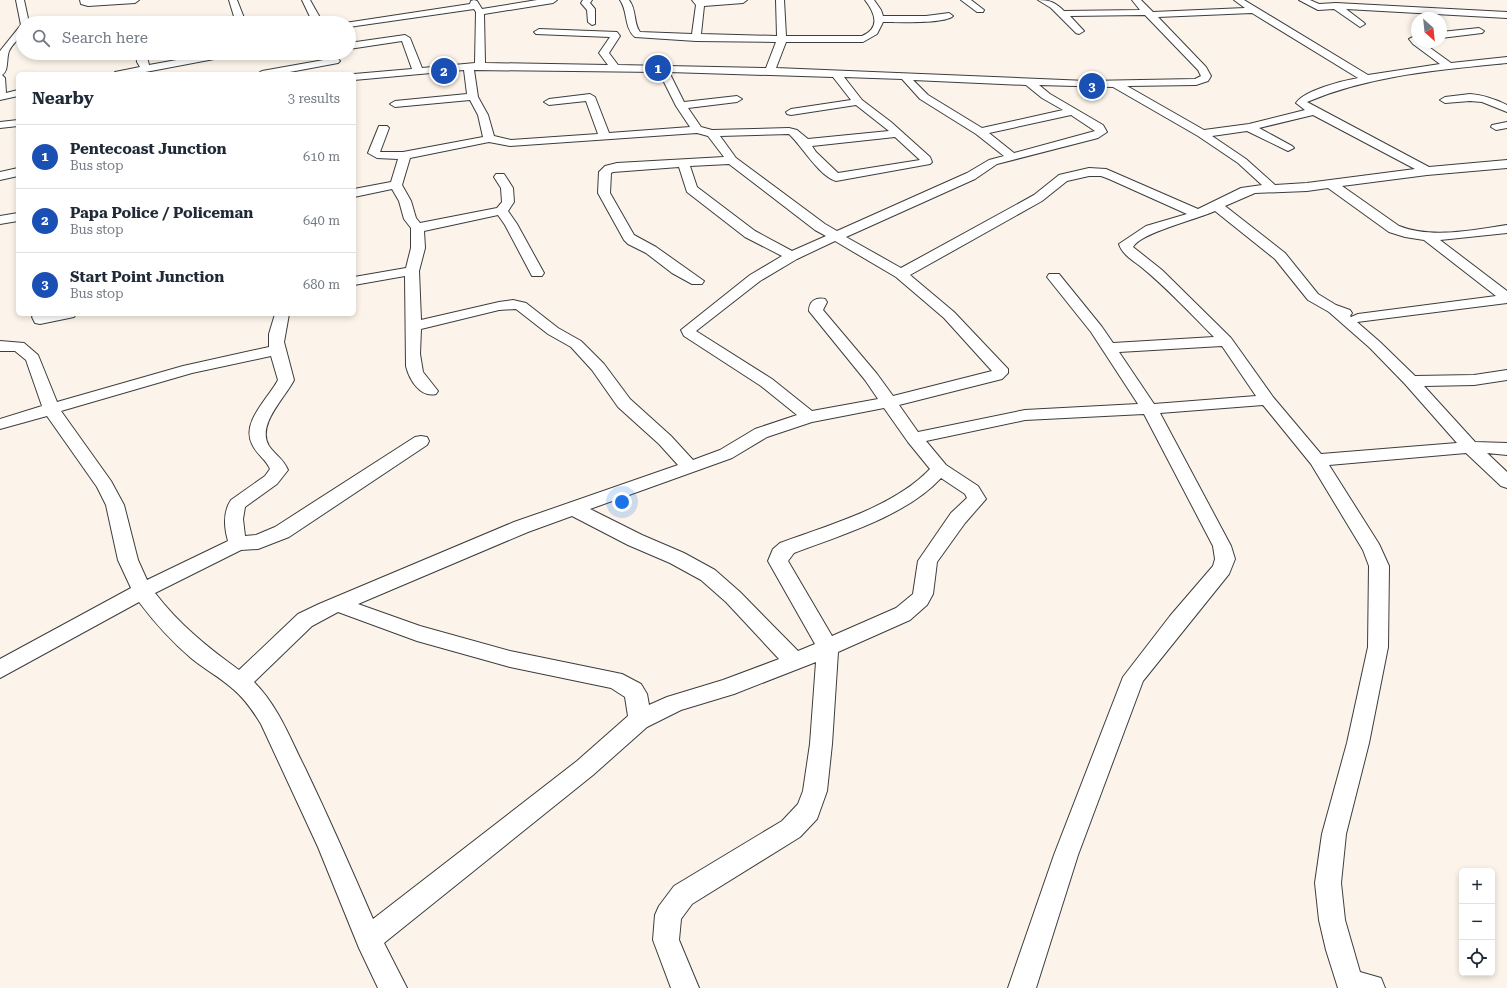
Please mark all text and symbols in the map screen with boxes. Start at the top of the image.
north arrow [1411,12,1447,48]
search box [16,16,356,60]
icon: search [30,27,52,49]
text: Search here [62,29,148,47]
pin: 1 [645,53,671,83]
pin: 2 [431,56,457,86]
pin: 3 [1079,71,1105,101]
text: Nearby [32,88,94,108]
text: 3 results [288,91,340,106]
text: Pentecoast Junction [70,140,227,158]
text: 1 [41,149,49,164]
text: 610 m [303,149,340,164]
text: Bus stop [70,158,124,173]
text: Papa Police / Policeman [70,204,253,222]
text: 2 [41,213,49,228]
text: 640 m [303,213,340,228]
text: Bus stop [70,222,124,237]
text: Start Point Junction [70,268,224,286]
text: 3 [41,277,49,292]
text: 680 m [303,277,340,292]
text: Bus stop [70,286,124,301]
your location [612,492,632,512]
map controls [1459,868,1495,976]
button: + [1459,868,1495,904]
button: − [1459,904,1495,940]
button: locate [1459,940,1495,976]

